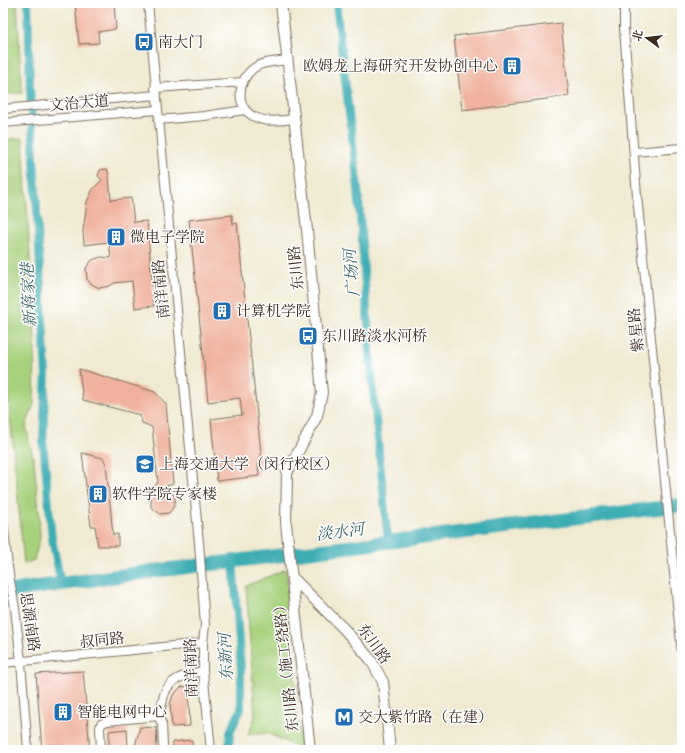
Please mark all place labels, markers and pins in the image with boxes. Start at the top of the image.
bus stop icon: 南大门 [133,31,155,53]
place label: 南大门 [158,32,203,52]
building icon: 欧姆龙上海研究开发协创中心 [501,55,523,77]
place label: 欧姆龙上海研究开发协创中心 [303,56,498,76]
building icon: 微电子学院 [105,226,127,248]
place label: 微电子学院 [130,227,205,247]
building icon: 计算机学院 [211,300,233,322]
place label: 计算机学院 [236,301,311,321]
bus stop icon: 东川路淡水河桥 [297,325,319,347]
place label: 东川路淡水河桥 [322,326,427,346]
school or university icon: 上海交通大学（闵行校区） [134,453,156,475]
place label: 上海交通大学（闵行校区） [159,454,339,474]
building icon: 软件学院专家楼 [87,483,109,505]
place label: 软件学院专家楼 [112,484,217,504]
building icon: 智能电网中心 [52,701,74,723]
place label: 智能电网中心 [77,702,167,722]
metro station icon: 交大紫竹路（在建） [333,706,355,728]
place label: 交大紫竹路（在建） [358,707,493,727]

